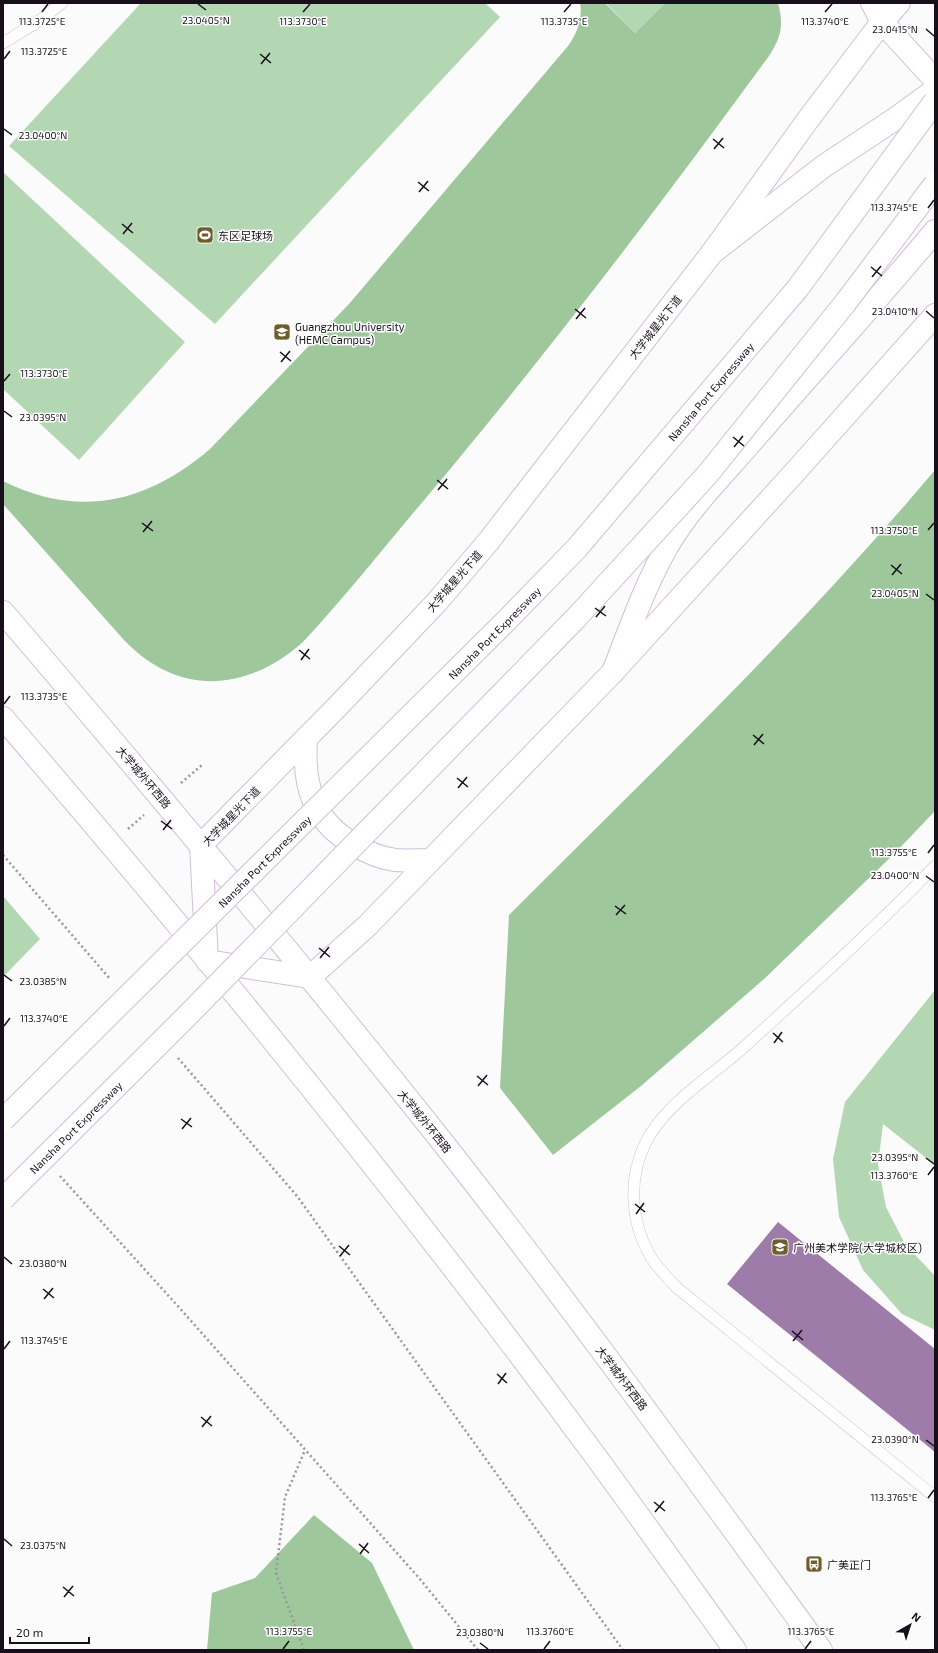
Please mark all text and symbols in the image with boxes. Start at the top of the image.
text: 23.0405°N [182,14,230,26]
text: 113.3725°E [19,15,66,27]
text: 113.3730°E [279,15,327,27]
text: 113.3735°E [541,15,588,27]
text: 113.3740°E [801,15,849,27]
text: 23.0415°N [872,23,918,35]
text: 113.3725°E [21,45,68,57]
text: 23.0400°N [19,129,67,141]
text: 113.3745°E [870,201,918,213]
sports icon: 东区足球场 [195,225,215,245]
place label: 东区足球场 [218,229,273,242]
street label: 大学城星光下道 [626,293,684,361]
text: 23.0410°N [872,305,918,317]
place label: Guangzhou University (HEMC Campus) [295,320,405,346]
school or university icon: Guangzhou University (HEMC Campus) [272,322,292,342]
street label: Nansha Port Expressway [665,339,756,443]
text: 113.3730°E [20,367,68,379]
text: 23.0395°N [20,411,66,423]
text: 113.3750°E [870,524,918,536]
street label: 大学城星光下道 [424,548,484,614]
street label: Nansha Port Expressway [445,583,543,681]
text: 23.0405°N [871,587,919,599]
text: 113.3735°E [21,690,68,702]
street label: 大学城外环西路 [114,743,174,811]
street label: 大学城星光下道 [200,784,262,848]
street label: Nansha Port Expressway [215,812,313,910]
text: 113.3755°E [871,846,918,858]
text: 23.0400°N [871,869,919,881]
text: 23.0385°N [19,975,67,987]
text: 113.3740°E [20,1012,68,1024]
street label: Nansha Port Expressway [26,1078,124,1176]
street label: 大学城外环西路 [396,1087,454,1155]
text: 23.0395°N [872,1151,918,1163]
text: 113.3760°E [870,1169,918,1181]
school or university icon: 广州美术学院(大学城校区) [770,1237,790,1257]
place label: 广州美术学院(大学城校区) [793,1241,922,1254]
text: 23.0380°N [19,1257,67,1269]
text: 113.3745°E [20,1334,68,1346]
street label: 大学城外环西路 [594,1343,650,1413]
text: 23.0390°N [871,1433,919,1445]
text: 113.3765°E [871,1491,918,1503]
text: 23.0375°N [20,1539,66,1551]
bus stop icon: 广美正门 [804,1554,824,1574]
place label: 广美正门 [827,1558,871,1571]
north arrow [890,1605,930,1645]
text: N [909,1609,924,1624]
scale bar [10,1619,89,1645]
text: 20 m [16,1625,43,1639]
text: 113.3755°E [266,1625,313,1637]
text: 113.3760°E [526,1625,574,1637]
text: 113.3765°E [788,1625,835,1637]
text: 23.0380°N [456,1626,504,1638]

